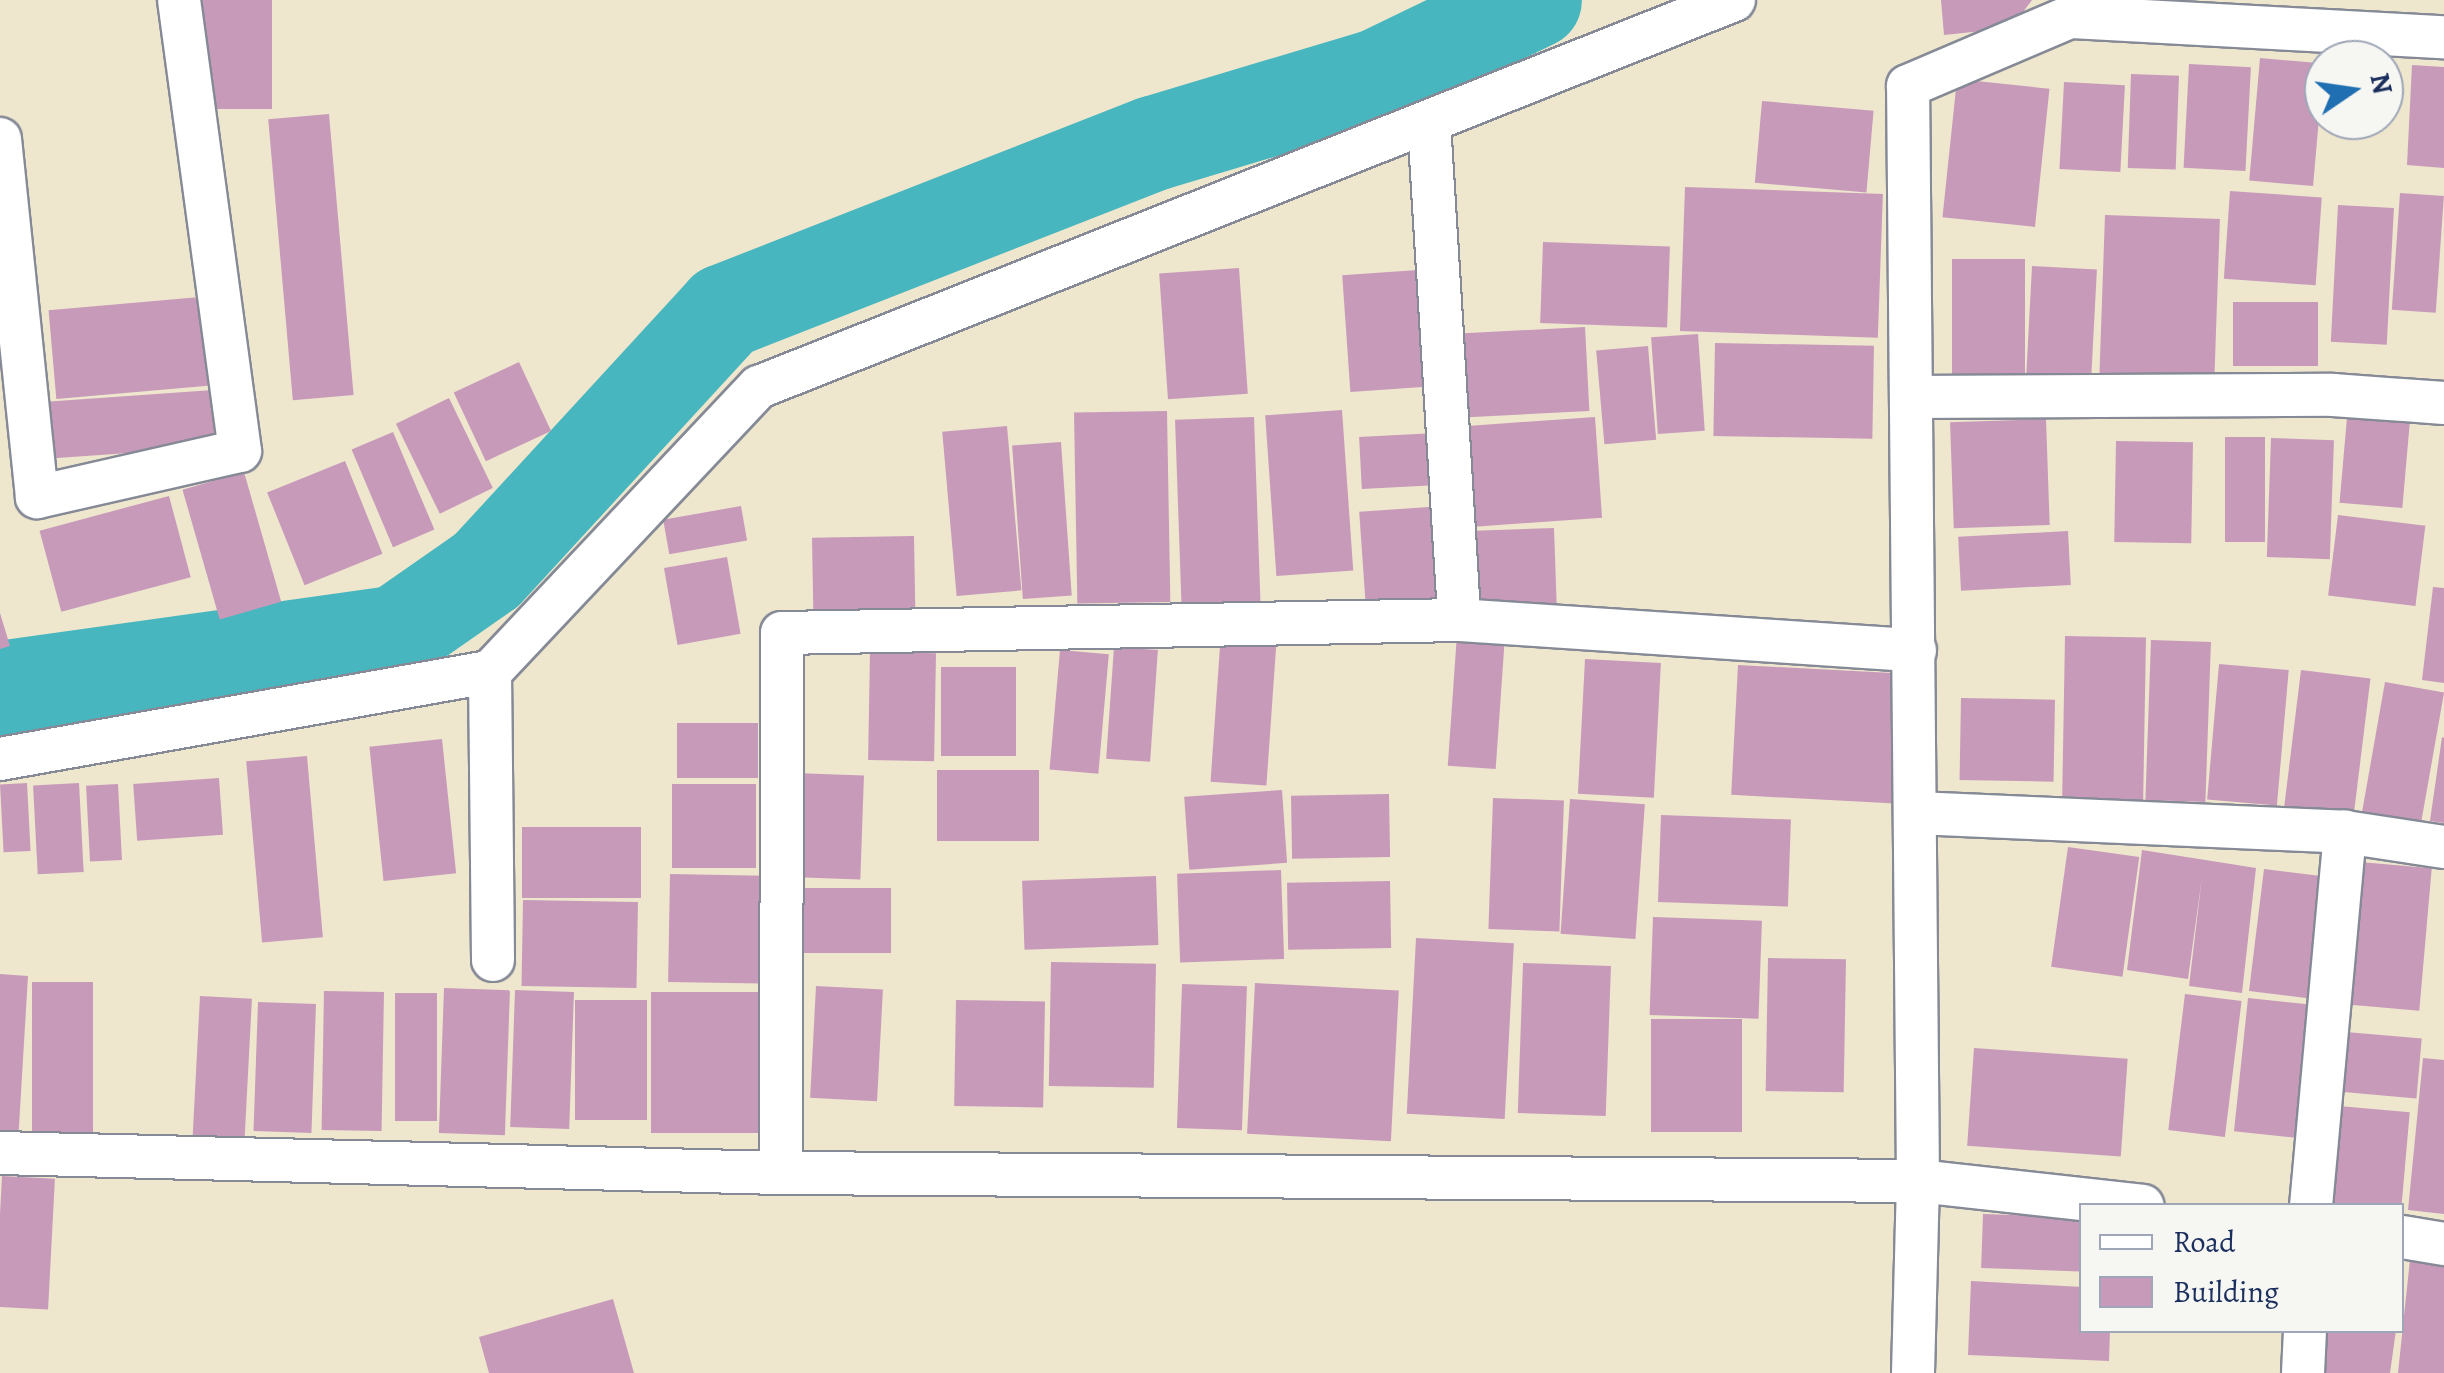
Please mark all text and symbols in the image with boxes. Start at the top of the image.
north arrow [2304,40,2404,140]
text: N [2360,69,2402,98]
legend [2079,1203,2404,1333]
text: Road [2173,1222,2235,1262]
text: Building [2173,1272,2279,1312]

